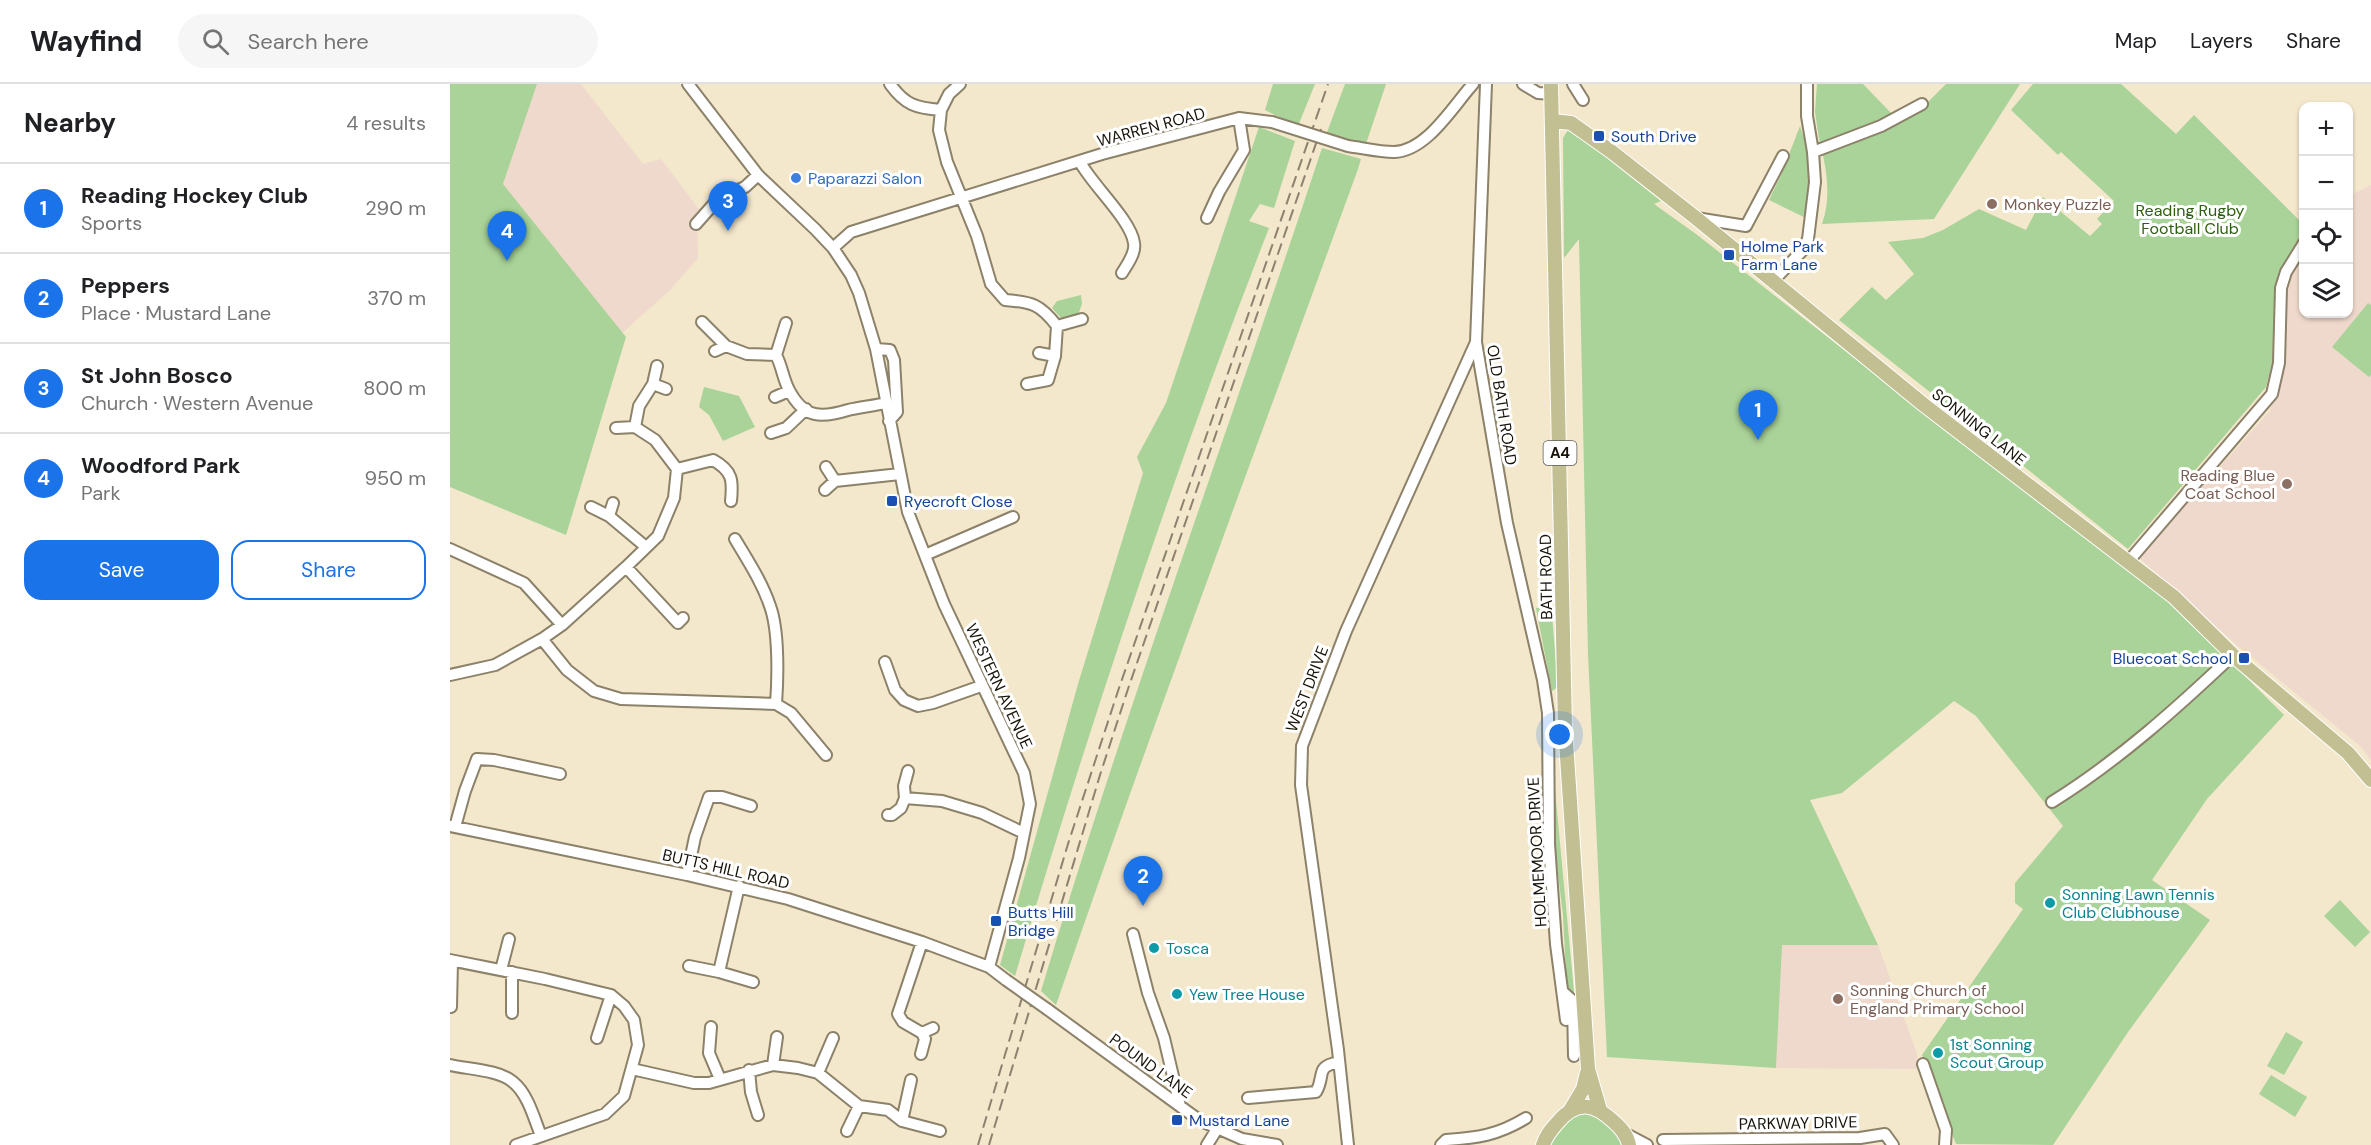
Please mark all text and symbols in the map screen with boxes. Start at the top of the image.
search box [178,14,598,68]
text: Wayfind [30,23,142,60]
icon: search [199,25,232,58]
text: Search here [247,27,369,56]
text: Map [2115,27,2157,55]
text: Layers [2190,27,2253,55]
text: Share [2286,27,2341,55]
street label: WARREN ROAD [1095,102,1207,152]
map controls [2299,102,2353,318]
button: + [2299,102,2353,156]
text: Nearby [24,106,116,140]
text: 4 results [346,110,426,136]
place label: South Drive [1611,126,1697,147]
marker: South Drive [1592,129,1606,143]
button: − [2299,156,2353,210]
place label: Paparazzi Salon [808,168,922,189]
marker: Paparazzi Salon [789,171,803,185]
text: Reading Hockey Club [81,181,308,210]
pin: 3 [708,182,748,231]
place label: Monkey Puzzle [2004,194,2111,215]
text: 1 [40,195,47,221]
text: 290 m [365,195,426,221]
marker: Monkey Puzzle [1985,197,1999,211]
park label: Reading Rugby Football Club [2136,200,2245,239]
text: Sports [81,210,142,236]
button: locate [2299,210,2353,264]
pin: 4 [488,212,526,261]
place label: Holme Park Farm Lane [1741,236,1824,275]
marker: Holme Park Farm Lane [1722,248,1736,262]
button: layers [2299,264,2353,318]
text: Peppers [81,271,170,300]
text: 2 [38,285,49,311]
text: 370 m [367,285,426,311]
text: Place · Mustard Lane [81,300,271,326]
street label: OLD BATH ROAD [1482,343,1522,467]
text: St John Bosco [81,361,233,390]
text: 3 [37,375,50,401]
text: 800 m [363,375,426,401]
street label: SONNING LANE [1928,384,2030,470]
text: Church · Western Avenue [81,390,313,416]
pin: 1 [1738,390,1778,440]
road number: A4 [1544,441,1576,465]
text: Woodford Park [81,451,240,480]
text: 4 [37,465,50,491]
text: 950 m [364,465,426,491]
place label: Reading Blue Coat School [2180,465,2275,504]
marker: Reading Blue Coat School [2280,477,2294,491]
text: Park [81,480,121,506]
place label: Ryecroft Close [904,491,1013,512]
marker: Ryecroft Close [885,494,899,508]
street label: BATH ROAD [1535,534,1557,620]
button: Save [24,540,219,600]
button: Share [231,540,426,600]
street label: WESTERN AVENUE [961,620,1037,752]
street label: WEST DRIVE [1281,643,1333,735]
place label: Bluecoat School [2113,648,2232,669]
marker: Bluecoat School [2237,651,2251,665]
your location [1545,720,1574,749]
street label: HOLMEMOOR DRIVE [1523,776,1551,928]
street label: BUTTS HILL ROAD [660,844,792,894]
pin: 2 [1124,856,1162,906]
place label: Sonning Lawn Tennis Club Clubhouse [2062,884,2215,923]
marker: Sonning Lawn Tennis Club Clubhouse [2043,896,2057,910]
place label: Butts Hill Bridge [1008,902,1074,941]
marker: Butts Hill Bridge [989,914,1003,928]
place label: Tosca [1166,938,1209,959]
marker: Tosca [1147,941,1161,955]
place label: Sonning Church of England Primary School [1850,980,2024,1019]
place label: Yew Tree House [1189,984,1305,1005]
marker: Yew Tree House [1170,987,1184,1001]
marker: Sonning Church of England Primary School [1831,992,1845,1006]
street label: POUND LANE [1105,1029,1197,1103]
place label: 1st Sonning Scout Group [1950,1034,2044,1073]
marker: 1st Sonning Scout Group [1931,1046,1945,1060]
place label: Mustard Lane [1189,1110,1290,1131]
street label: PARKWAY DRIVE [1738,1111,1858,1135]
marker: Mustard Lane [1170,1113,1184,1127]

